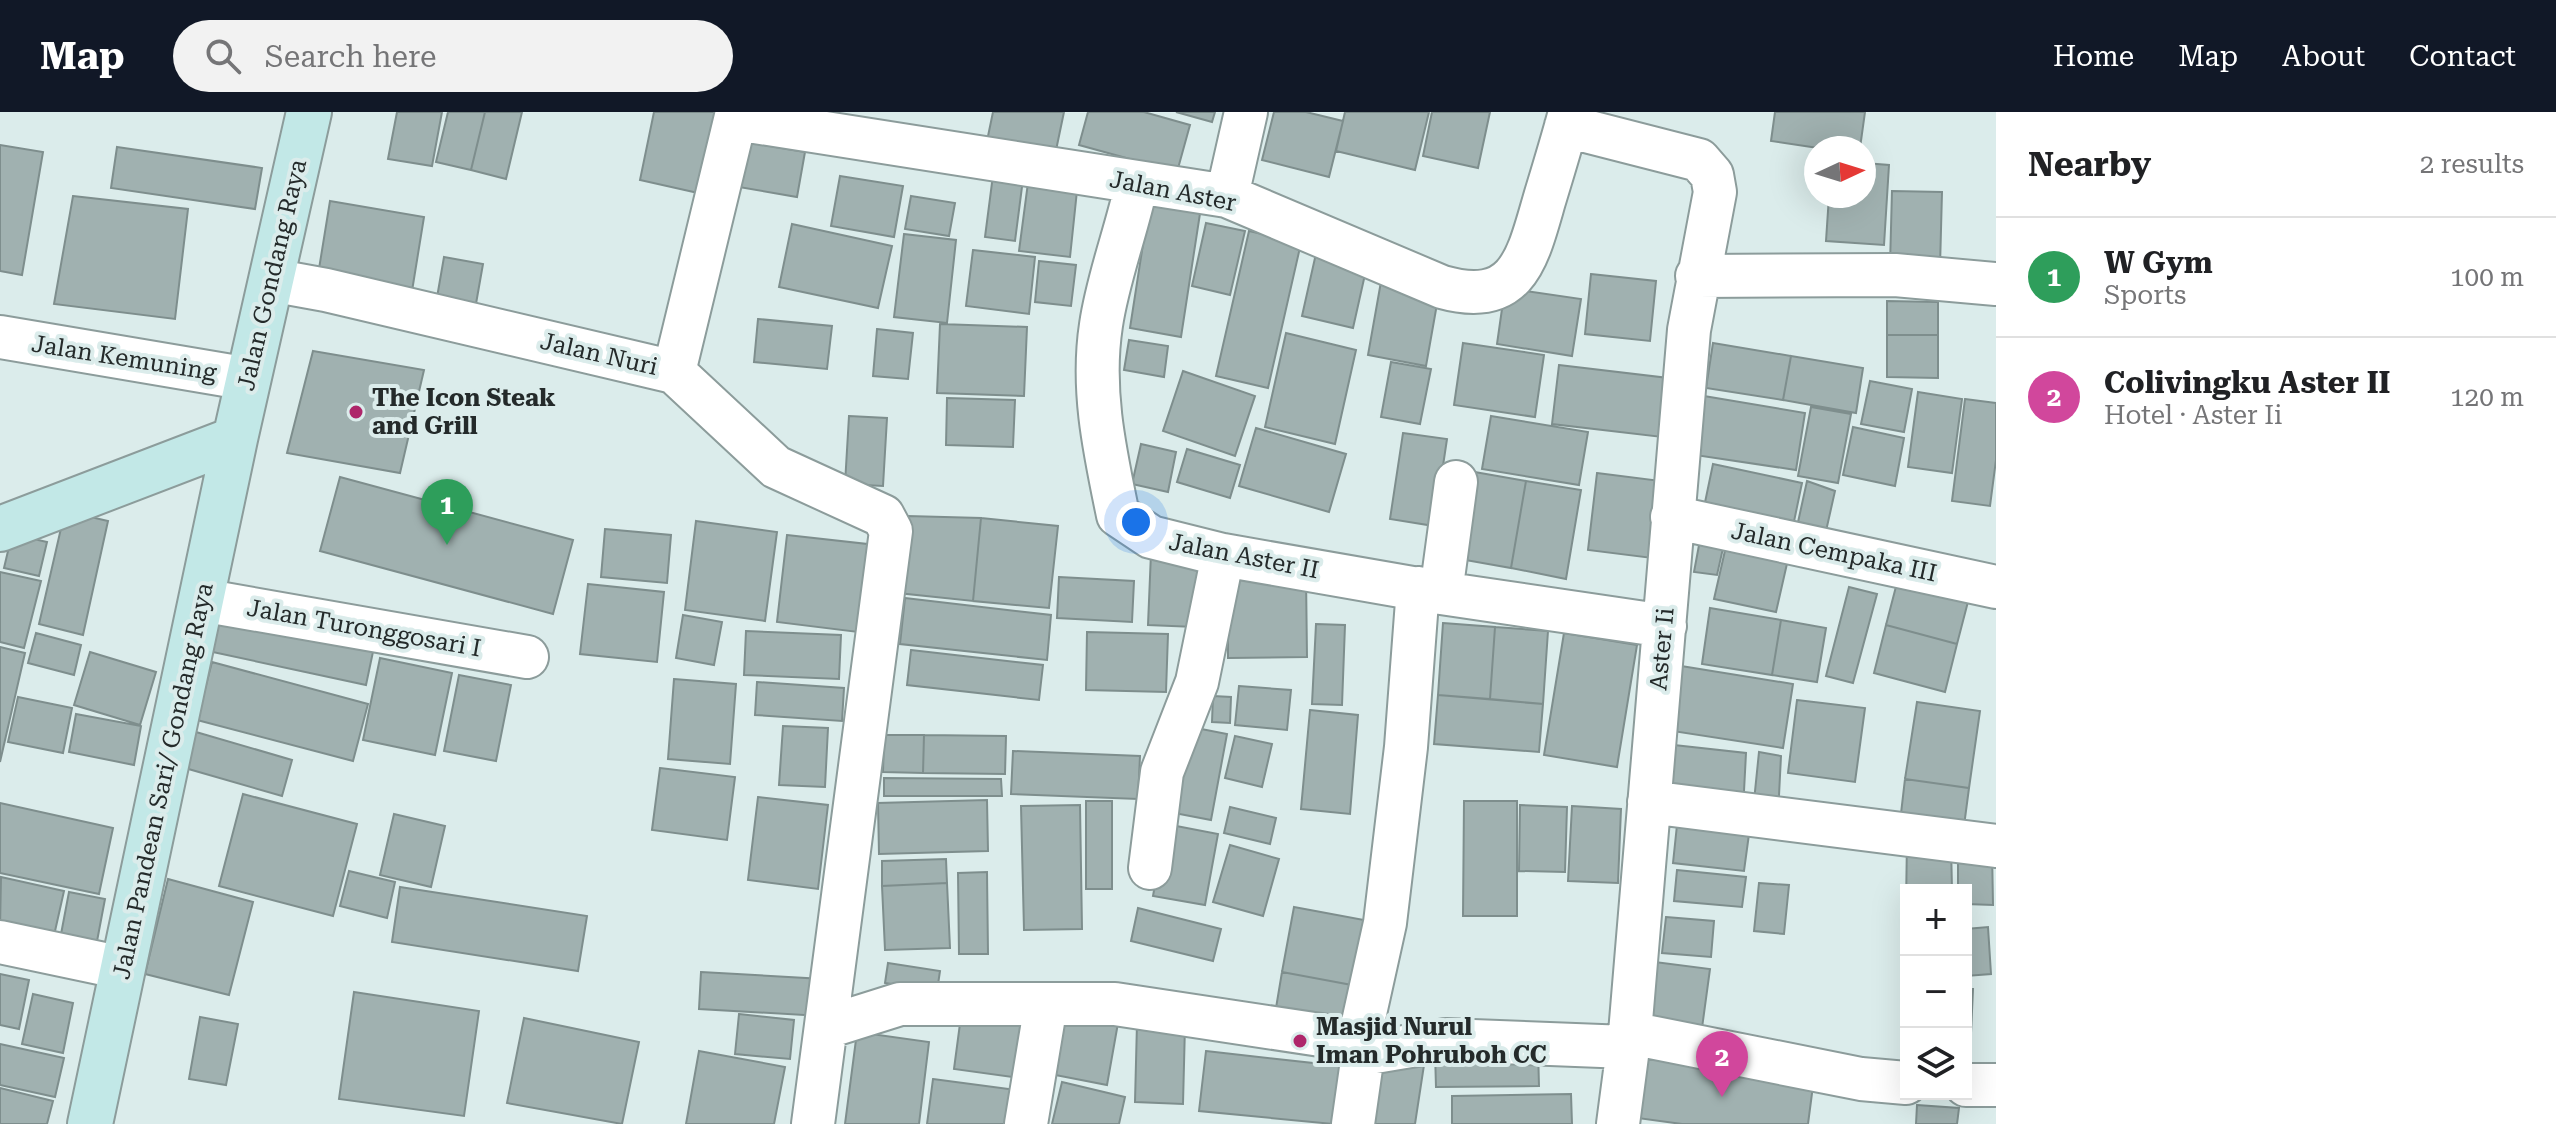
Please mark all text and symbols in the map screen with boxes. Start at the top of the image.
search box [173,20,733,92]
text: Map [40,34,125,78]
icon: search [201,34,245,78]
text: Search here [265,39,437,74]
text: Home [2053,40,2134,73]
text: Map [2178,40,2238,73]
text: About [2282,40,2365,73]
text: Contact [2409,40,2516,73]
north arrow [1804,136,1876,208]
text: Nearby [2028,144,2151,184]
text: 2 results [2420,149,2524,179]
street label: Jalan Gondang Raya [232,157,312,393]
street label: Jalan Aster [1107,165,1239,217]
text: W Gym [2104,245,2213,280]
text: 1 [2047,262,2061,292]
text: 100 m [2450,262,2524,292]
text: Sports [2104,280,2186,310]
street label: Jalan Nuri [538,327,661,381]
street label: Jalan Kemuning [29,330,219,387]
text: Colivingku Aster II [2104,365,2390,400]
text: 2 [2047,382,2061,412]
text: 120 m [2450,382,2524,412]
place label: The Icon Steak and Grill [372,384,556,440]
text: Hotel · Aster Ii [2104,400,2282,430]
marker: The Icon Steak and Grill [347,403,365,421]
pin: 1 [421,479,473,545]
your location [1116,502,1156,542]
street label: Jalan Cempaka III [1729,517,1939,587]
street label: Jalan Aster II [1167,528,1321,584]
street label: Jalan Pandean Sari/ Gondang Raya [107,580,219,982]
street label: Jalan Turonggosari I [245,594,483,662]
street label: Aster Ii [1644,606,1680,692]
map controls [1900,884,1972,1100]
button: + [1900,884,1972,956]
button: − [1900,956,1972,1028]
place label: Masjid Nurul Iman Pohruboh CC [1316,1013,1547,1069]
button: layers [1900,1028,1972,1100]
pin: 2 [1696,1031,1748,1097]
marker: Masjid Nurul Iman Pohruboh CC [1291,1032,1309,1050]

